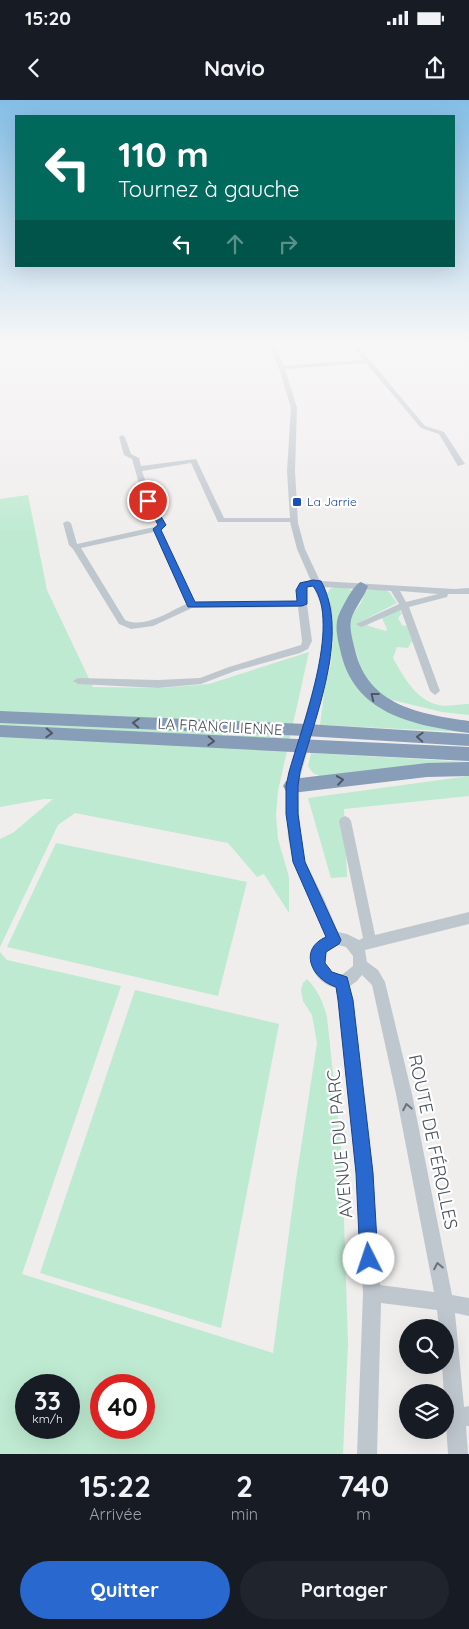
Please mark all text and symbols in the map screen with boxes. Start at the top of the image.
text: 15:20 [25,6,71,30]
icon: back [20,54,48,82]
text: Navio [204,54,265,82]
icon: share [421,54,449,82]
text: 110 m [118,132,209,176]
icon: left [35,135,100,200]
text: Tournez à gauche [118,175,300,203]
icon: left [168,230,196,258]
icon: ahead [221,230,249,258]
icon: right [274,230,302,258]
pin [127,480,169,522]
icon: arrive [134,487,162,515]
place label: La Jarrie [307,494,357,509]
marker: La Jarrie [291,496,303,508]
one-way arrow [370,693,380,702]
street label: LA FRANCILIENNE [157,714,283,739]
one-way arrow [131,717,139,728]
one-way arrow [45,728,53,738]
one-way arrow [416,732,424,743]
one-way arrow [207,736,215,747]
one-way arrow [336,776,345,786]
street label: ROUTE DE FÉROLLES [404,1052,463,1231]
street label: AVENUE DU PARC [322,1068,357,1219]
one-way arrow [402,1103,412,1111]
position arrow [342,1232,394,1284]
one-way arrow [433,1262,444,1271]
map controls [399,1319,454,1439]
button: search [399,1319,454,1374]
speed limit sign: 40 [90,1374,155,1439]
button: layers [399,1384,454,1439]
text: 33 [34,1385,61,1416]
text: km/h [32,1411,63,1426]
text: 15:22 [80,1467,151,1505]
text: 2 [236,1467,253,1505]
text: 740 [338,1467,389,1505]
text: Arrivée [89,1504,142,1524]
text: min [231,1504,258,1524]
text: m [356,1504,371,1524]
button: Quitter [20,1561,230,1619]
button: Partager [240,1561,449,1619]

